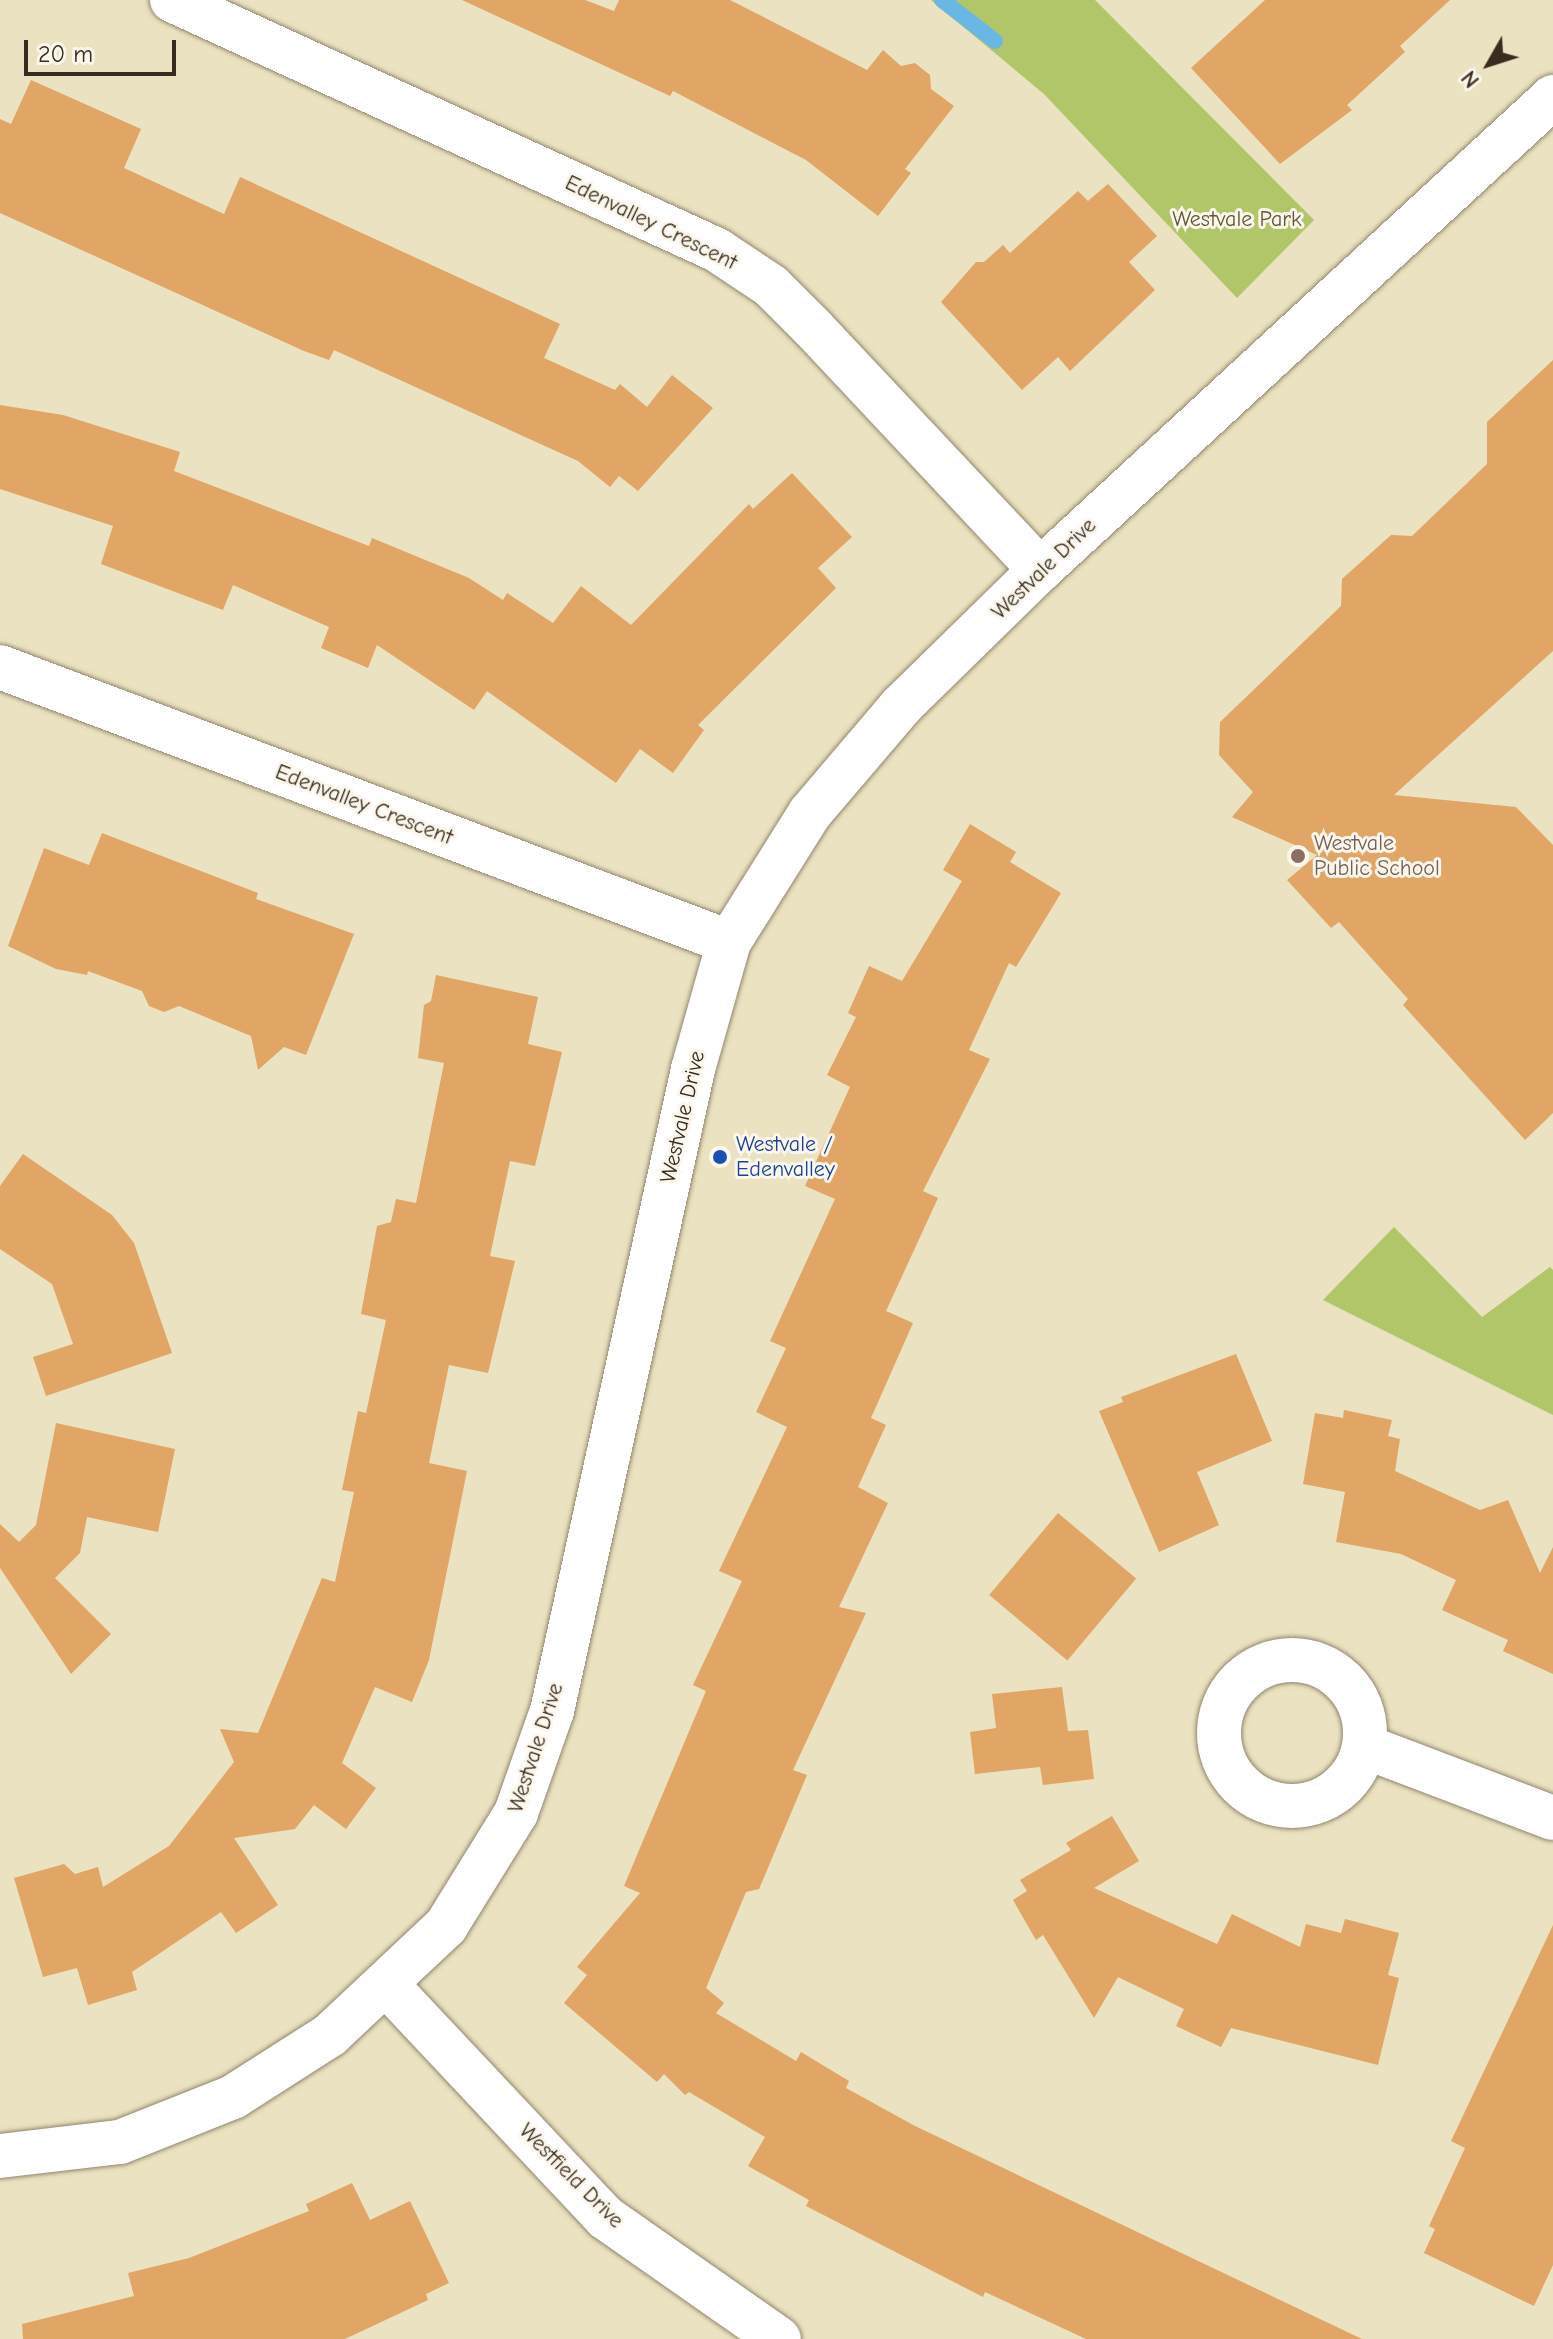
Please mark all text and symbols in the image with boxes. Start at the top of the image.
scale bar [28,24,180,74]
north arrow [1449,24,1529,104]
text: 20 m [38,40,93,68]
text: N [1456,65,1485,93]
street label: Edenvalley Crescent [561,170,741,276]
park label: Westvale Park [1172,207,1302,233]
street label: Westvale Drive [986,513,1102,625]
street label: Edenvalley Crescent [271,759,457,851]
place label: Westvale Public School [1314,830,1440,882]
marker: Westvale Public School [1289,847,1307,865]
street label: Westvale Drive [655,1048,711,1186]
place label: Westvale / Edenvalley [736,1131,835,1182]
marker: Westvale / Edenvalley [711,1148,729,1166]
street label: Westvale Drive [503,1680,569,1816]
street label: Westfield Drive [513,2118,629,2234]

